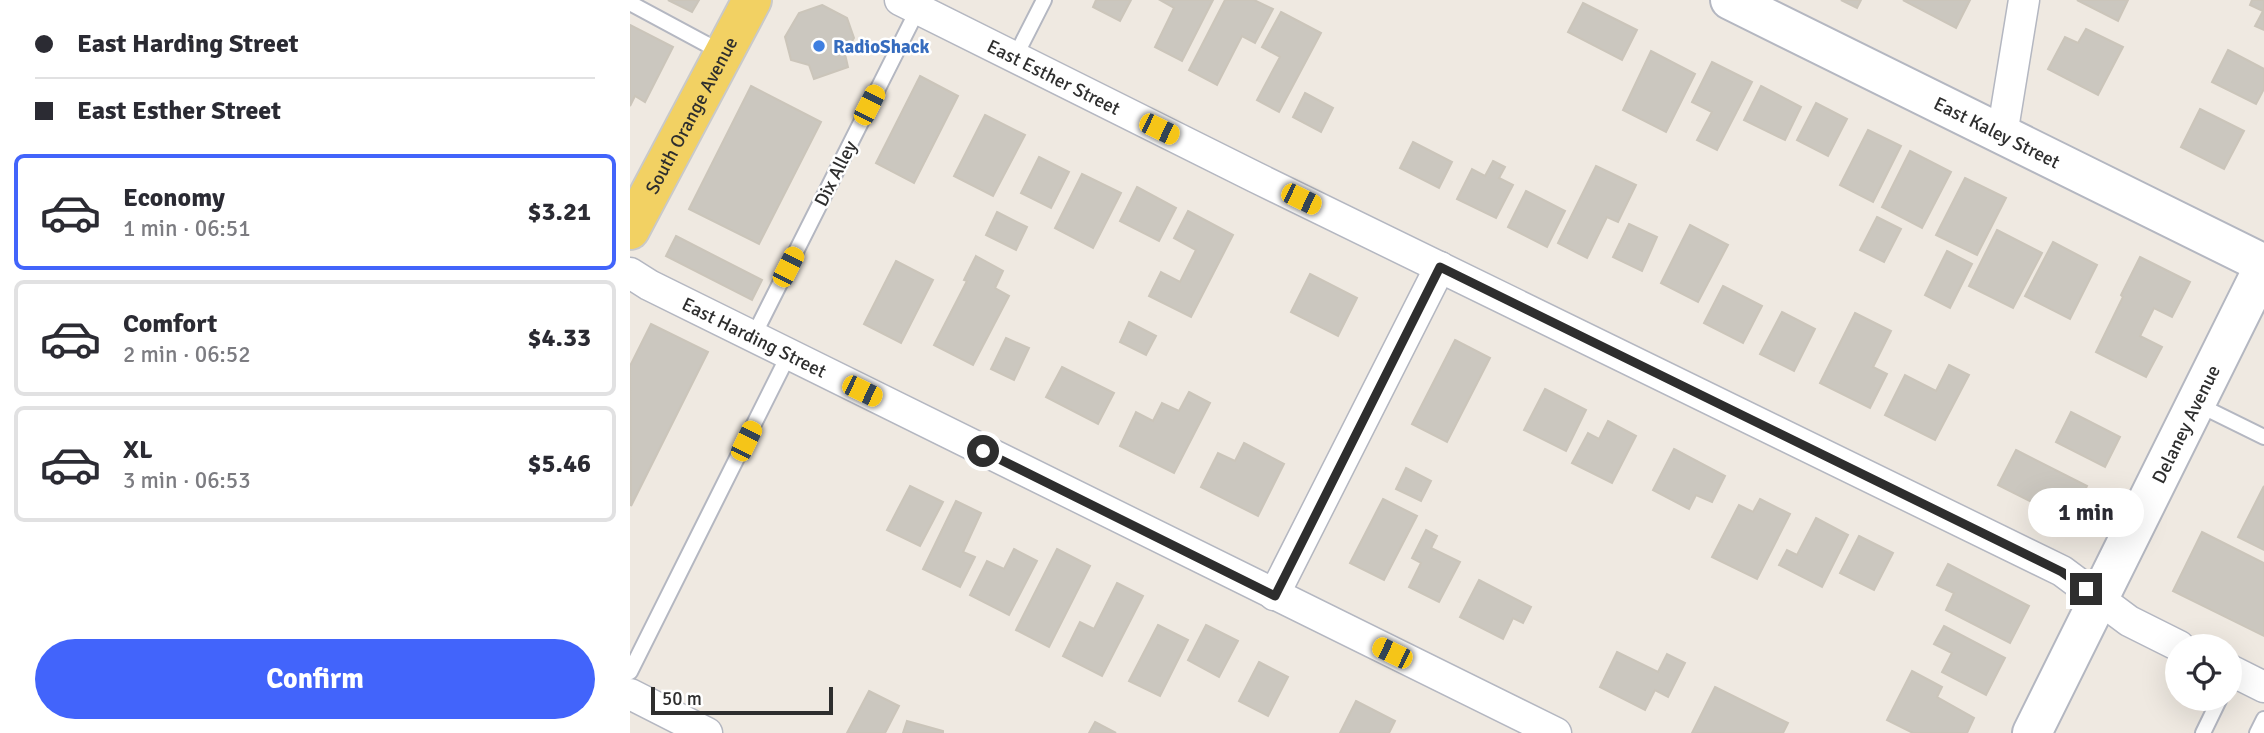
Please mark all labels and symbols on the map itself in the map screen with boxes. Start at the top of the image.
street label: South Orange Avenue [640,33,743,198]
street label: East Esther Street [983,34,1124,121]
place label: RadioShack [833,35,930,59]
marker: RadioShack [811,38,827,54]
car [851,82,888,128]
street label: East Kaley Street [1930,92,2064,174]
car [1136,110,1183,148]
street label: Dix Alley [809,136,863,210]
car [1278,180,1325,218]
car [770,244,807,290]
street label: East Harding Street [678,292,830,384]
street label: Delaney Avenue [2147,361,2226,488]
car [839,372,886,410]
car [728,418,765,464]
route start [967,435,999,467]
callout: 1 min [2028,488,2144,536]
route end [2070,573,2102,605]
car [1369,634,1416,672]
scale bar [651,684,833,716]

